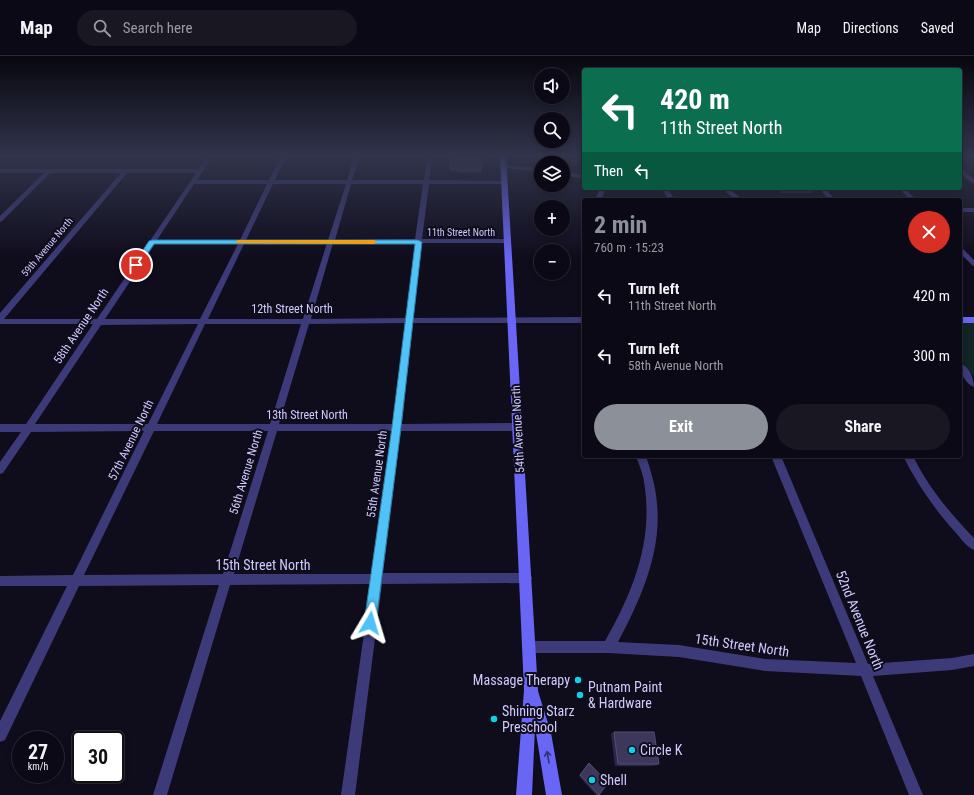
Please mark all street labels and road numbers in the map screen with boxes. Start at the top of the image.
street label: 59th Avenue North [19,215,75,279]
street label: 11th Street North [427,227,495,238]
street label: 58th Avenue North [51,285,112,366]
street label: 12th Street North [251,302,333,316]
street label: 54th Avenue North [509,384,527,473]
street label: 57th Avenue North [105,397,157,483]
street label: 13th Street North [266,408,348,422]
street label: 56th Avenue North [226,428,266,516]
street label: 55th Avenue North [364,429,390,519]
street label: 15th Street North [215,557,311,573]
street label: 52nd Avenue North [833,568,887,672]
street label: 15th Street North [694,630,790,660]

